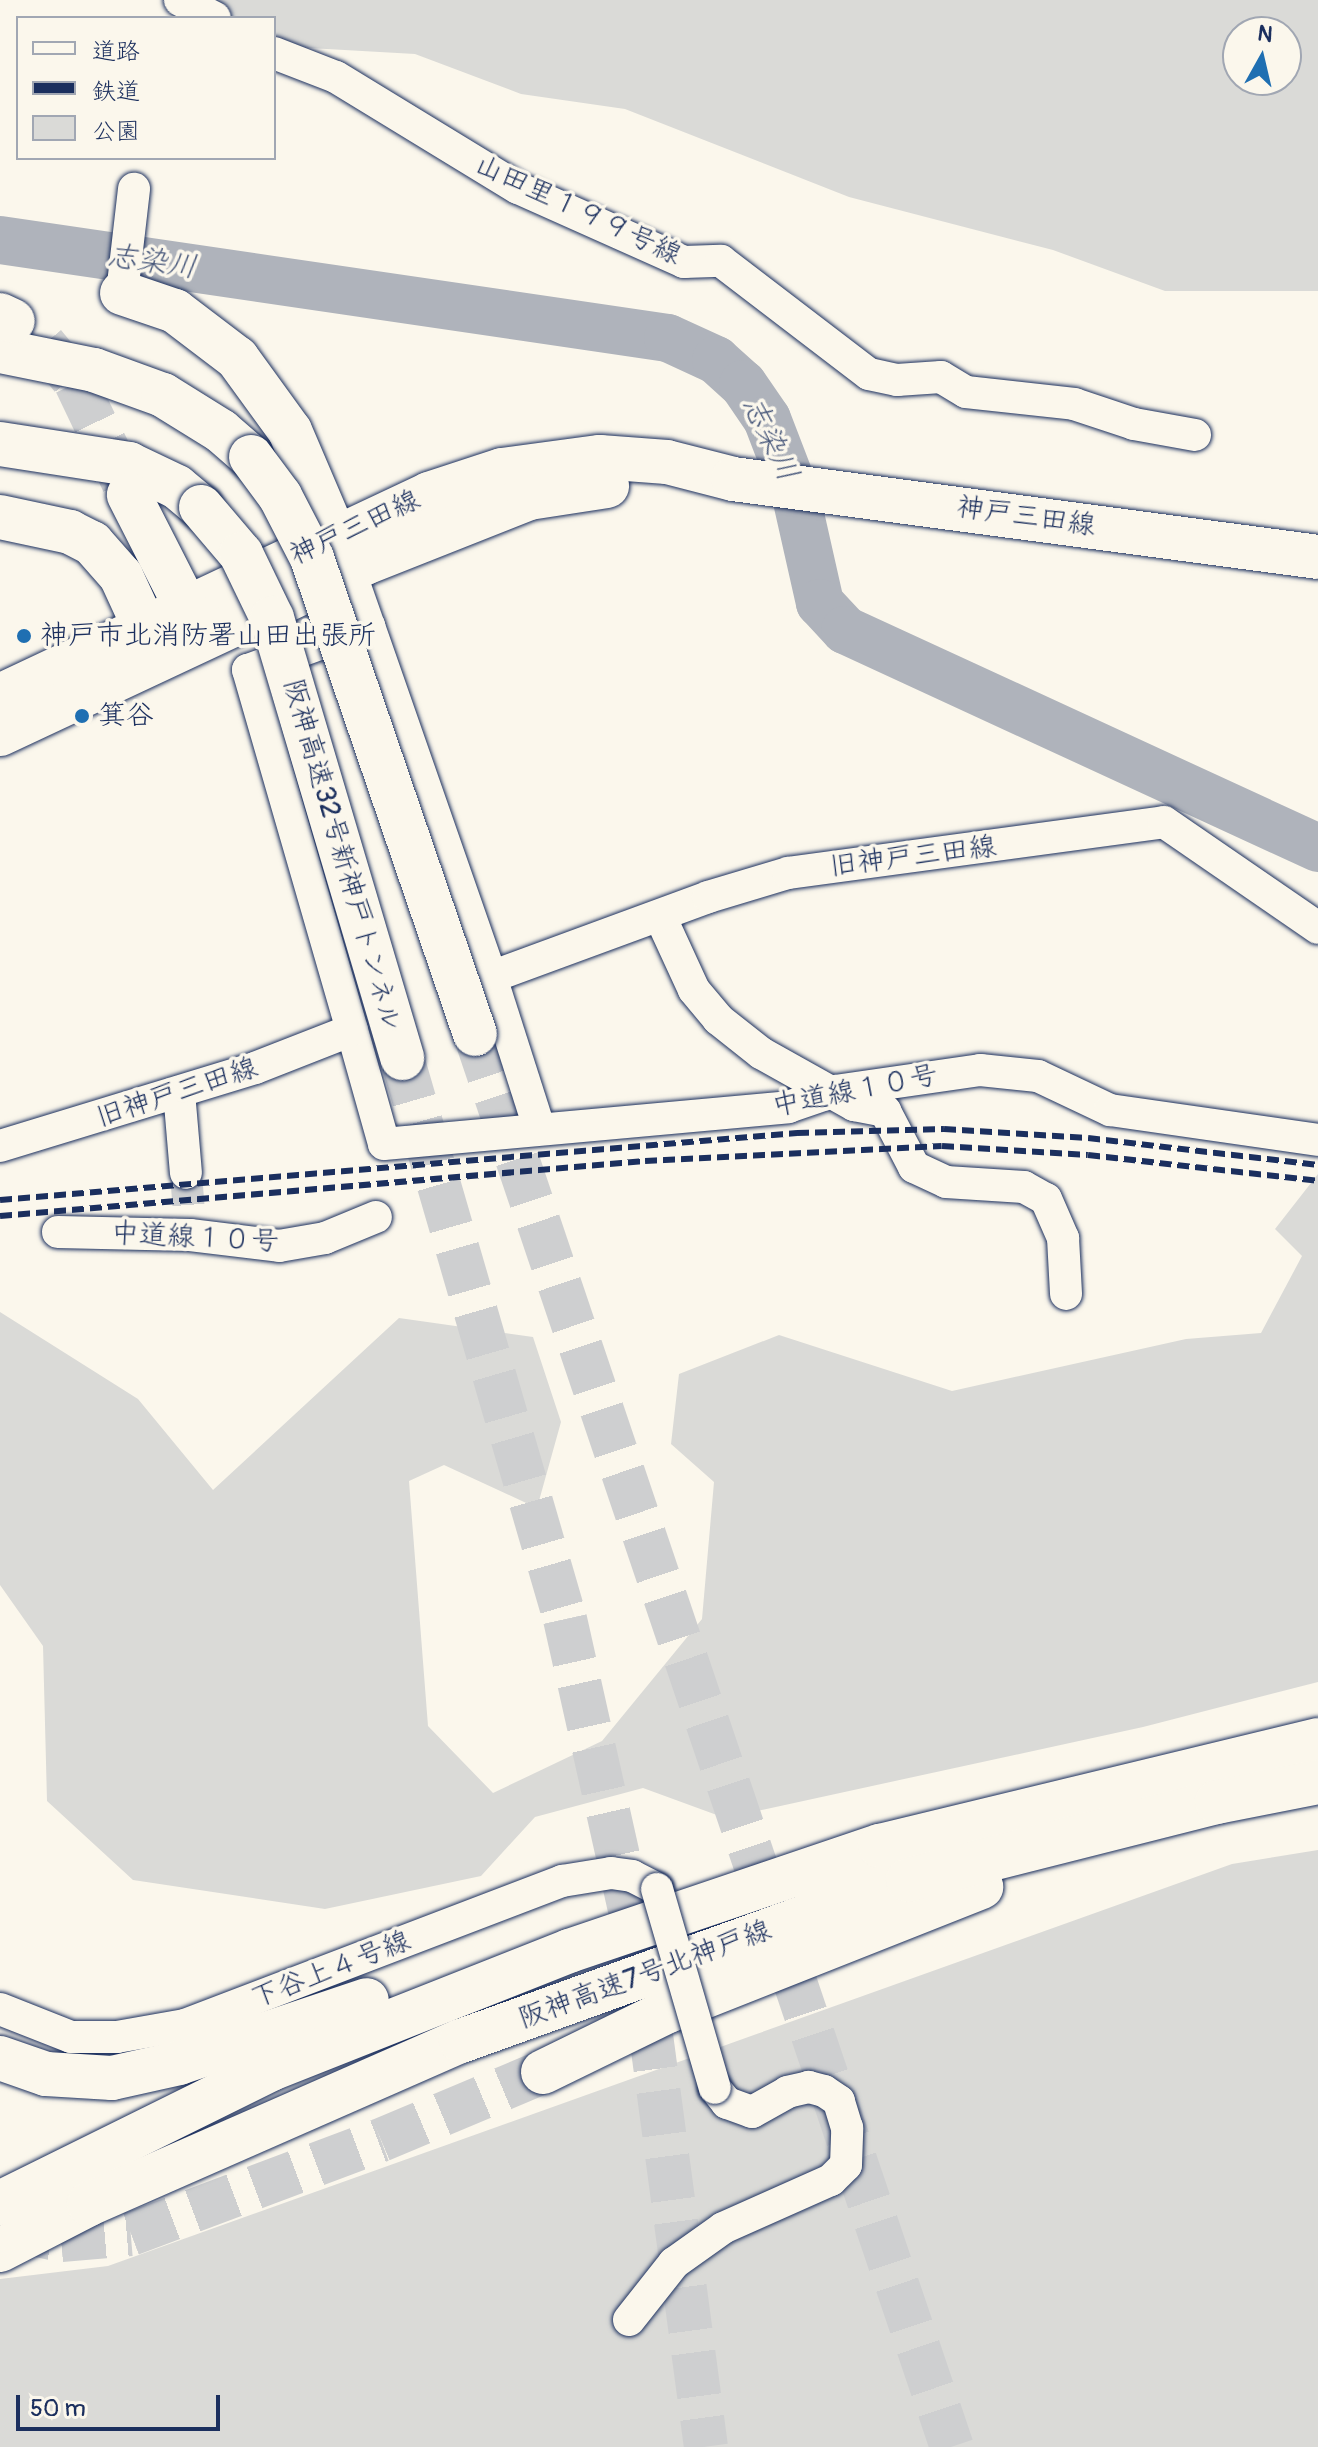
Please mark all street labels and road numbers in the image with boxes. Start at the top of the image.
street label: 山田里１９９号線 [469,147,687,273]
street label: 神戸三田線 [284,483,426,573]
street label: 神戸三田線 [954,491,1098,543]
street label: 阪神高速32号新神戸トンネル [275,674,409,1036]
street label: 旧神戸三田線 [828,830,998,884]
street label: 旧神戸三田線 [92,1051,262,1135]
street label: 中道線１０号 [769,1058,941,1124]
street label: 中道線１０号 [110,1217,280,1259]
street label: 阪神高速7号北神戸線 [514,1914,776,2036]
street label: 下谷上４号線 [247,1924,415,2016]

